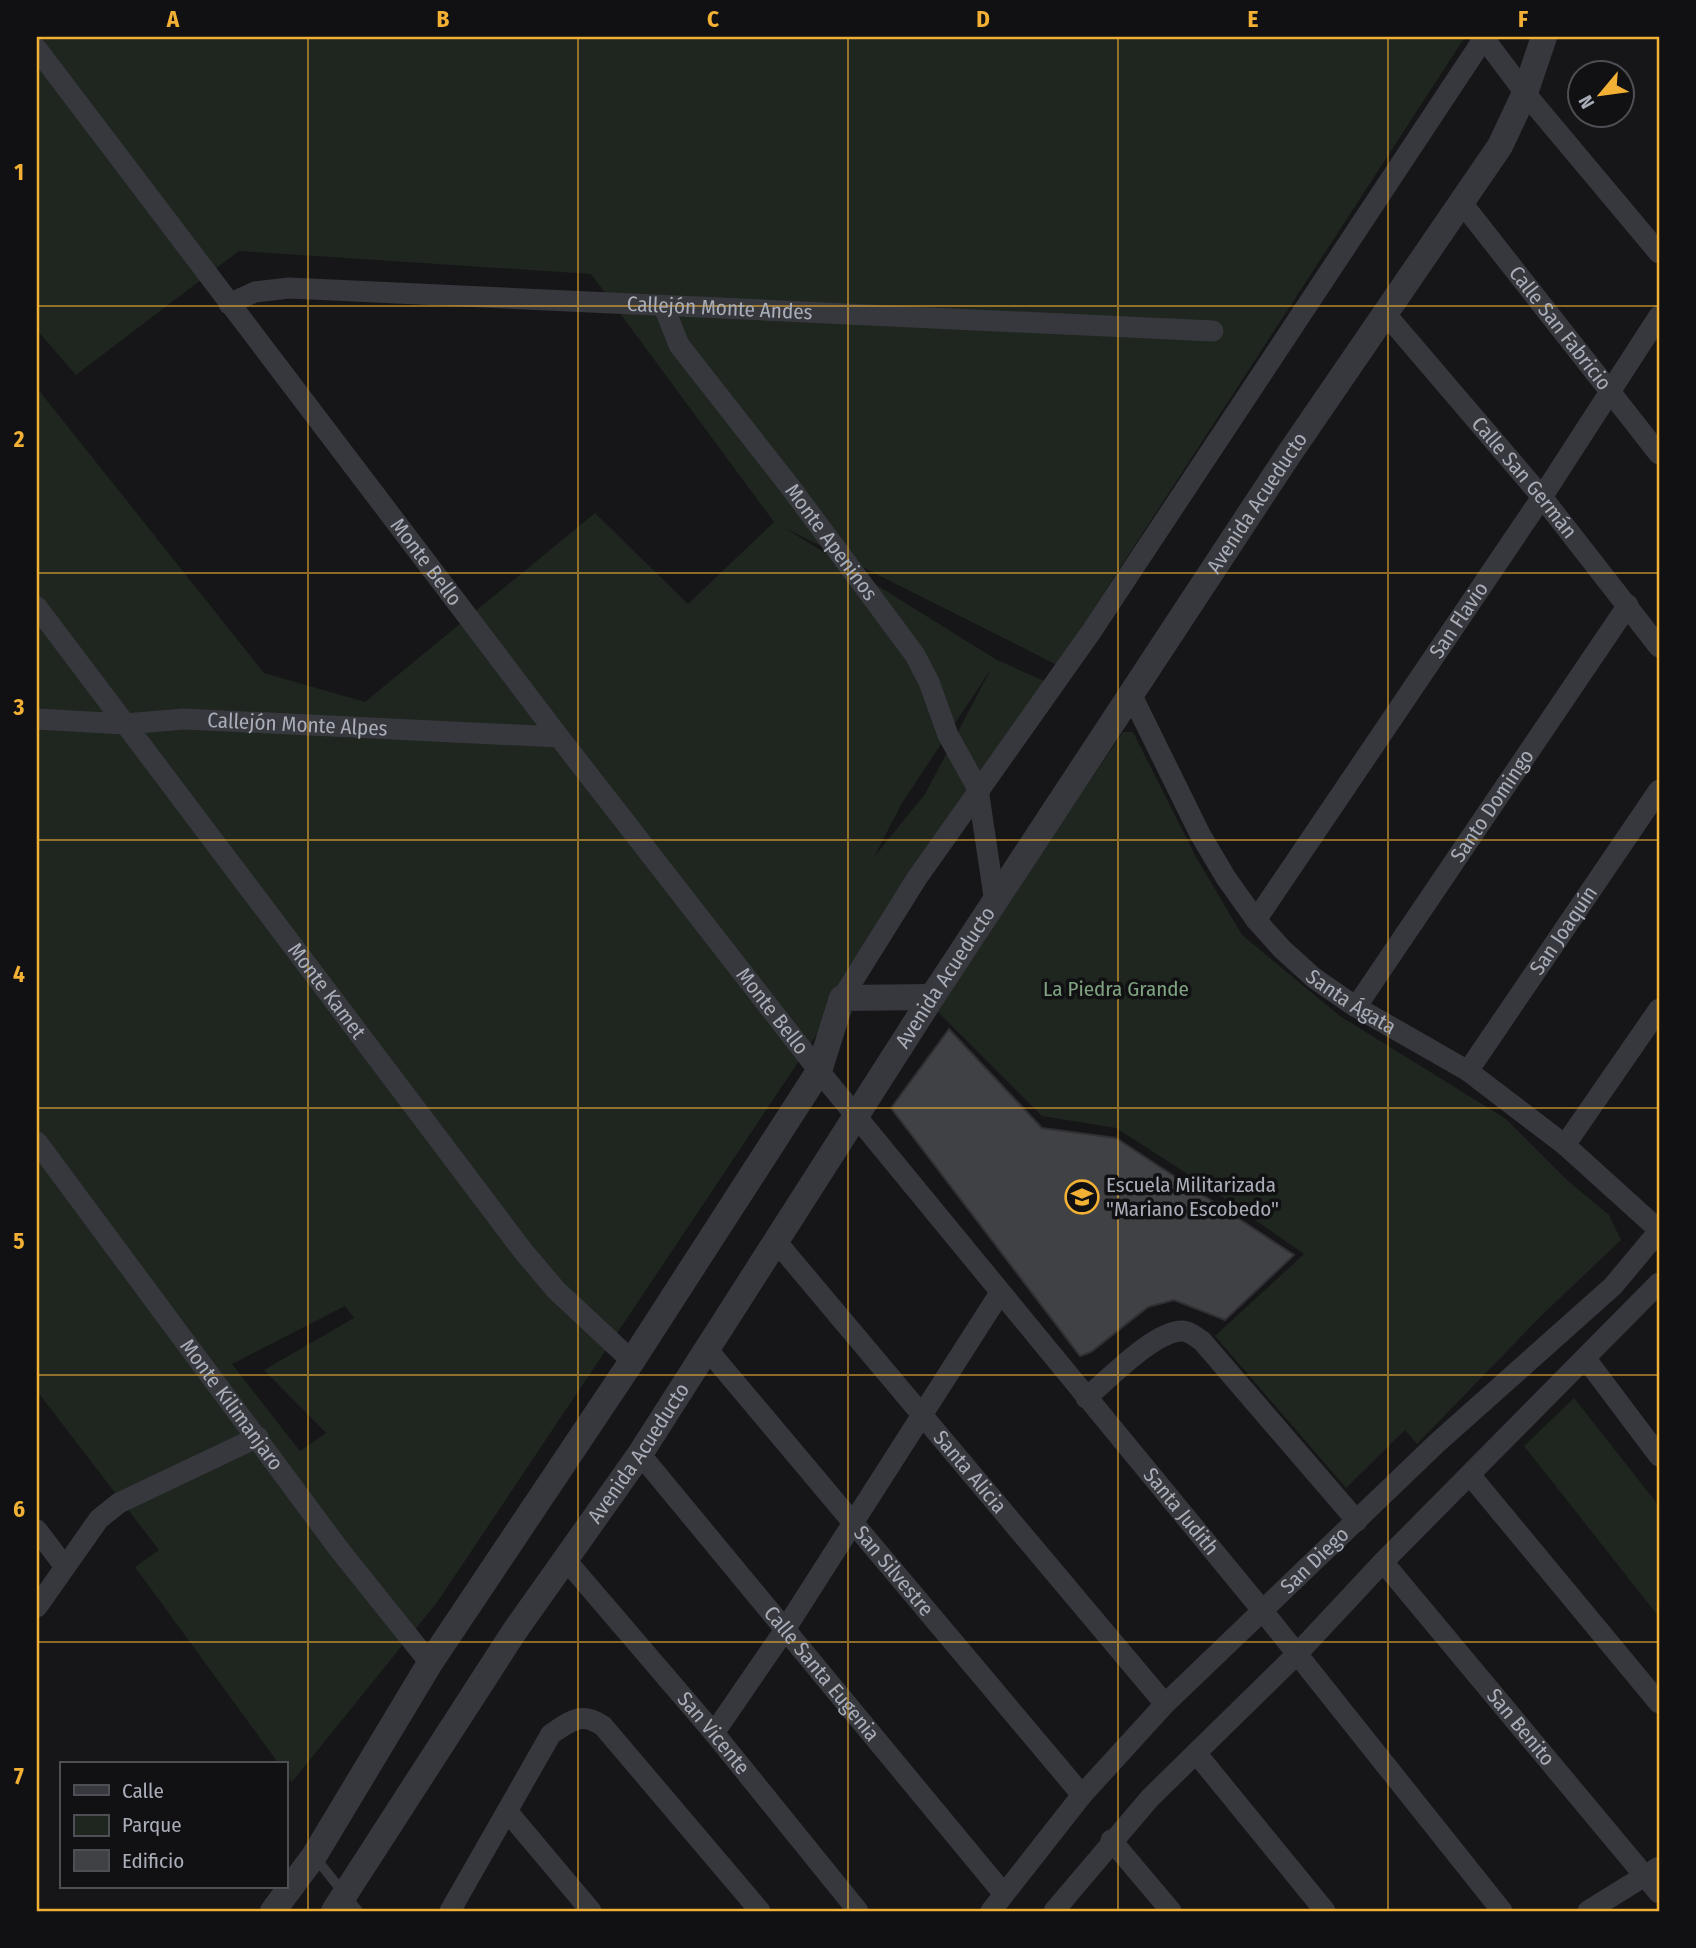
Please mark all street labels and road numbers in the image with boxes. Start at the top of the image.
street label: Calle San Fabricio [1503,261,1617,396]
street label: Callejón Monte Andes [626,291,813,325]
street label: Calle San Germán [1466,411,1582,544]
street label: Avenida Acueducto [1201,427,1313,578]
street label: Monte Apeninos [779,479,883,606]
street label: Monte Bello [385,513,468,611]
street label: San Flavio [1424,577,1494,663]
street label: Callejón Monte Alpes [207,707,388,742]
street label: Santo Domingo [1445,744,1540,867]
street label: San Joaquín [1524,881,1603,980]
street label: Avenida Acueducto [890,902,1001,1053]
street label: Monte Kamet [282,938,371,1044]
street label: Monte Bello [731,963,814,1060]
street label: Santa Ágata [1300,964,1401,1040]
street label: Monte Kilimanjaro [175,1334,289,1476]
street label: Avenida Acueducto [582,1378,695,1528]
street label: Santa Alicia [928,1425,1012,1519]
street label: Santa Judith [1138,1463,1224,1560]
street label: San Silvestre [848,1520,939,1622]
street label: San Diego [1275,1522,1354,1599]
street label: Calle Santa Eugenia [758,1601,885,1747]
street label: San Benito [1481,1683,1560,1771]
street label: San Vicente [672,1687,755,1780]

